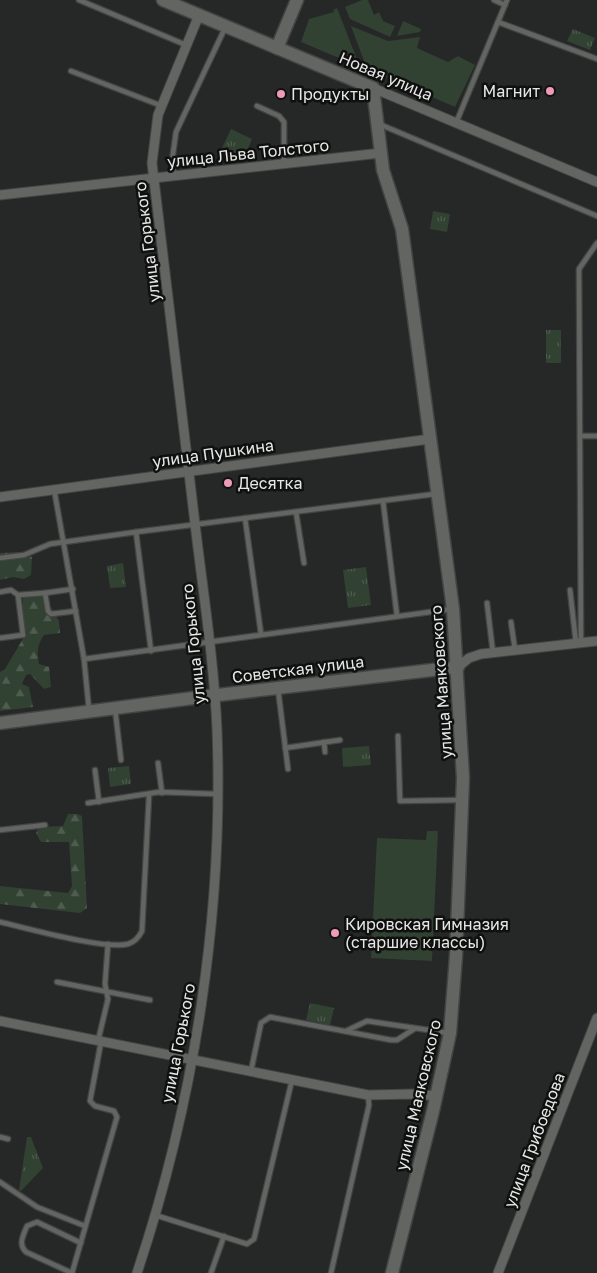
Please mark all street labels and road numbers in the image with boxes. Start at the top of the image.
street label: Новая улица [336,47,436,105]
street label: улица Льва Толстого [166,135,330,171]
street label: улица Горького [130,181,164,303]
street label: улица Пушкина [151,435,275,471]
street label: улица Горького [177,583,209,705]
street label: улица Маяковского [426,604,456,760]
street label: Советская улица [231,651,365,687]
street label: улица Горького [157,982,199,1104]
street label: улица Маяковского [391,1018,445,1172]
street label: улица Грибоедова [499,1070,569,1210]

